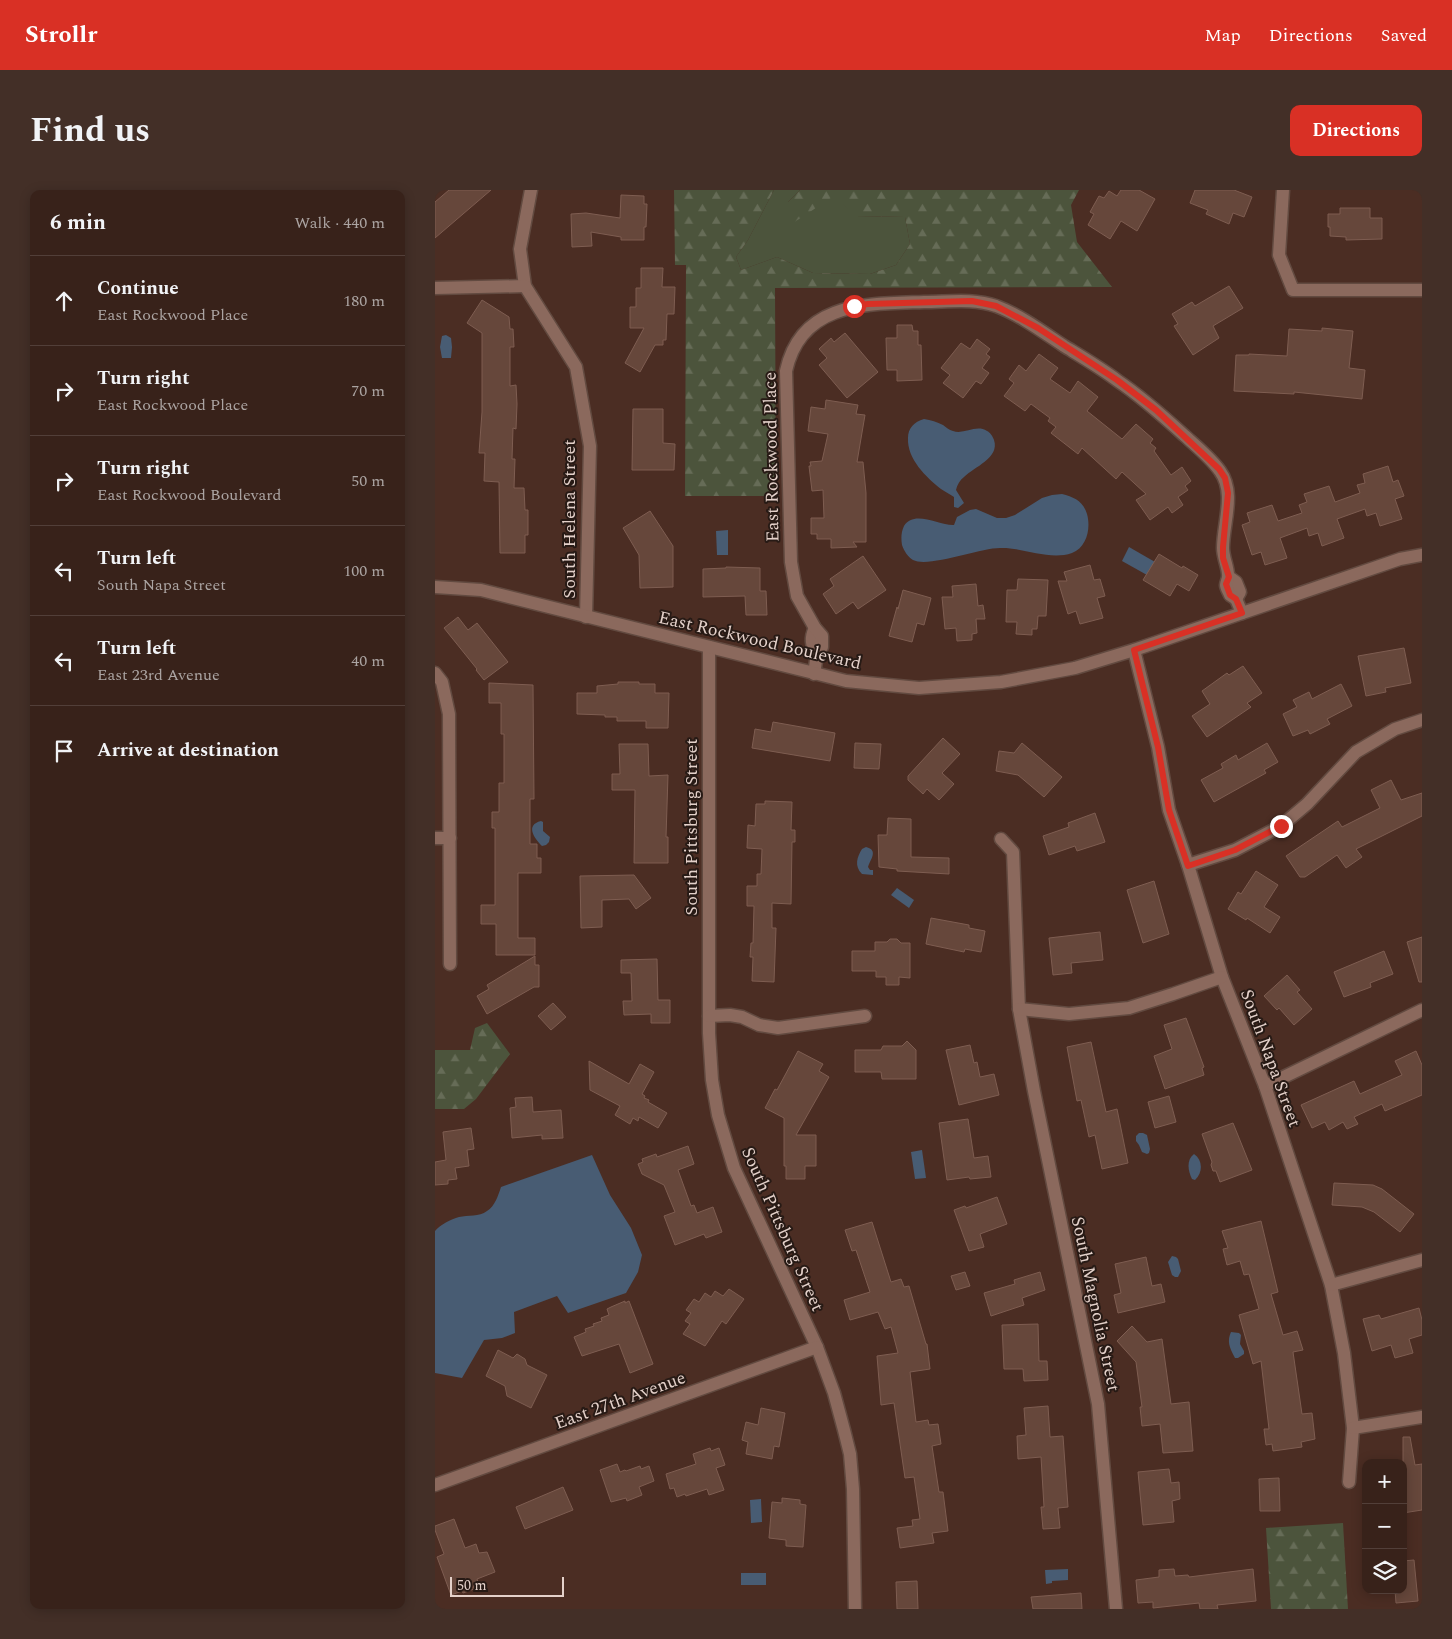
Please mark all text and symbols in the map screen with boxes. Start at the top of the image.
text: Strollr [25,17,97,53]
text: Map [1205,22,1241,49]
text: Directions [1269,22,1353,49]
text: Saved [1381,22,1427,49]
text: Find us [30,104,150,157]
button: Directions [1290,105,1422,156]
text: 6 min [50,207,106,239]
text: Walk · 440 m [294,211,385,235]
text: Continue [97,274,179,303]
icon: ahead [50,287,78,315]
text: 180 m [343,289,385,313]
route start [843,295,866,318]
text: East Rockwood Place [97,303,248,327]
text: Turn right [97,364,190,393]
street label: East Rockwood Place [757,372,786,542]
icon: right [50,377,78,405]
text: 70 m [351,379,385,403]
text: East Rockwood Place [97,393,248,417]
street label: South Helena Street [556,439,583,599]
text: Turn right [97,454,190,483]
icon: right [50,467,78,495]
text: 50 m [351,469,385,493]
text: East Rockwood Boulevard [97,483,282,507]
text: Turn left [97,544,176,573]
icon: left [50,557,78,585]
text: 100 m [343,559,385,583]
text: South Napa Street [97,573,226,597]
street label: East Rockwood Boulevard [656,604,864,677]
text: Turn left [97,634,176,663]
icon: left [50,647,78,675]
text: 40 m [351,649,385,673]
text: East 23rd Avenue [97,663,220,687]
text: Arrive at destination [97,736,279,765]
icon: arrive [50,737,78,765]
street label: South Pittsburg Street [678,738,705,916]
route end [1270,815,1293,838]
street label: South Napa Street [1233,985,1308,1131]
street label: South Pittsburg Street [734,1143,831,1316]
street label: South Magnolia Street [1064,1214,1127,1394]
street label: East 27th Avenue [551,1364,690,1437]
map controls [1362,1459,1407,1594]
button: + [1362,1459,1407,1504]
button: − [1362,1504,1407,1549]
button: layers [1362,1549,1407,1594]
scale bar [450,1574,564,1597]
text: 50 m [457,1575,487,1596]

